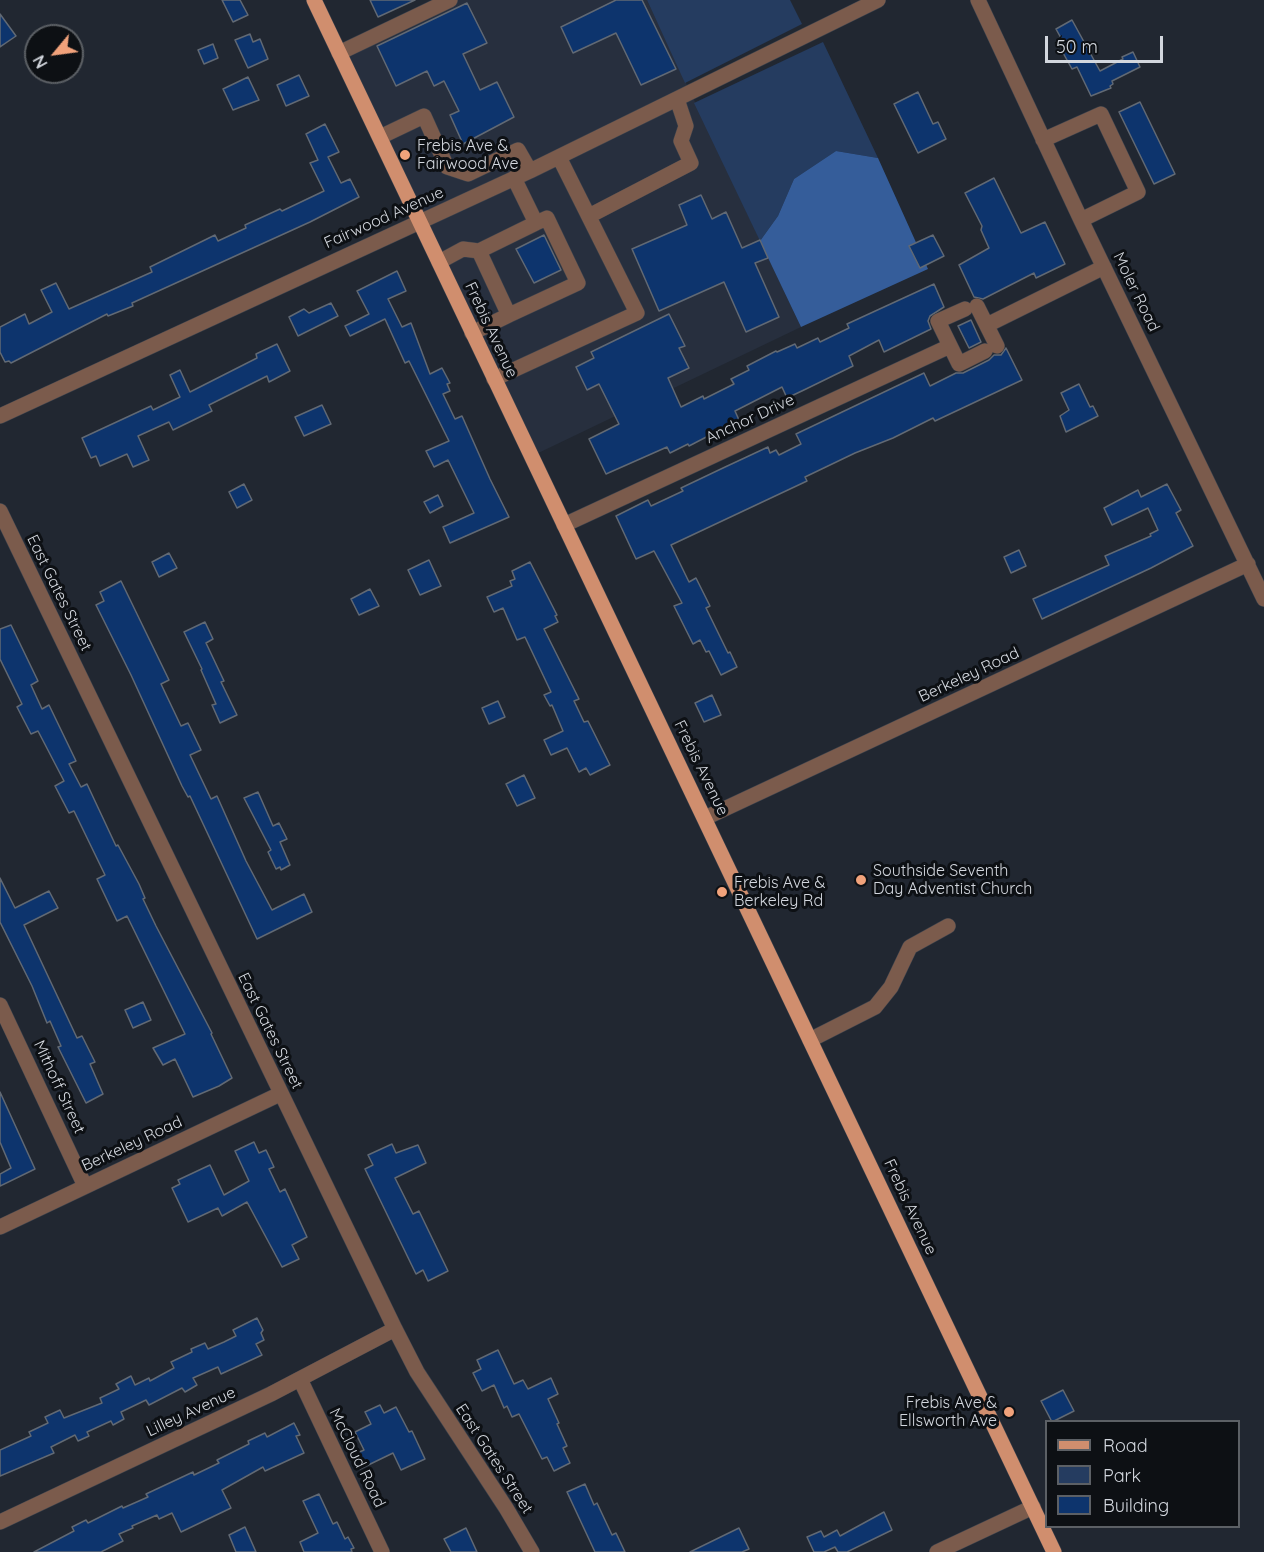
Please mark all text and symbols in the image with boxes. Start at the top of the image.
north arrow [24,24,84,84]
scale bar [1048,24,1166,62]
text: 50 m [1056,35,1098,58]
text: N [28,52,52,72]
place label: Frebis Ave & Fairwood Ave [417,136,519,174]
marker: Frebis Ave & Fairwood Ave [398,148,412,162]
street label: Fairwood Avenue [321,183,447,253]
street label: Moler Road [1109,249,1163,335]
street label: Frebis Avenue [460,279,522,381]
street label: Anchor Drive [703,390,797,448]
street label: East Gates Street [23,532,95,654]
street label: Berkeley Road [916,643,1022,707]
street label: Frebis Avenue [670,717,732,819]
place label: Southside Seventh Day Adventist Church [873,861,1032,899]
place label: Frebis Ave & Berkeley Rd [734,873,825,911]
marker: Southside Seventh Day Adventist Church [854,873,868,887]
marker: Frebis Ave & Berkeley Rd [715,885,729,899]
street label: East Gates Street [234,970,306,1092]
street label: Mithoff Street [29,1037,89,1137]
street label: Berkeley Road [79,1112,185,1176]
street label: Frebis Avenue [879,1156,941,1258]
street label: Lilley Avenue [143,1383,239,1441]
place label: Frebis Ave & Ellsworth Ave [899,1393,997,1431]
street label: East Gates Street [451,1400,537,1518]
street label: McCloud Road [325,1405,389,1511]
marker: Frebis Ave & Ellsworth Ave [1002,1405,1016,1419]
legend [1045,1420,1240,1528]
text: Road [1103,1434,1148,1457]
text: Park [1103,1464,1141,1487]
text: Building [1103,1494,1169,1517]

